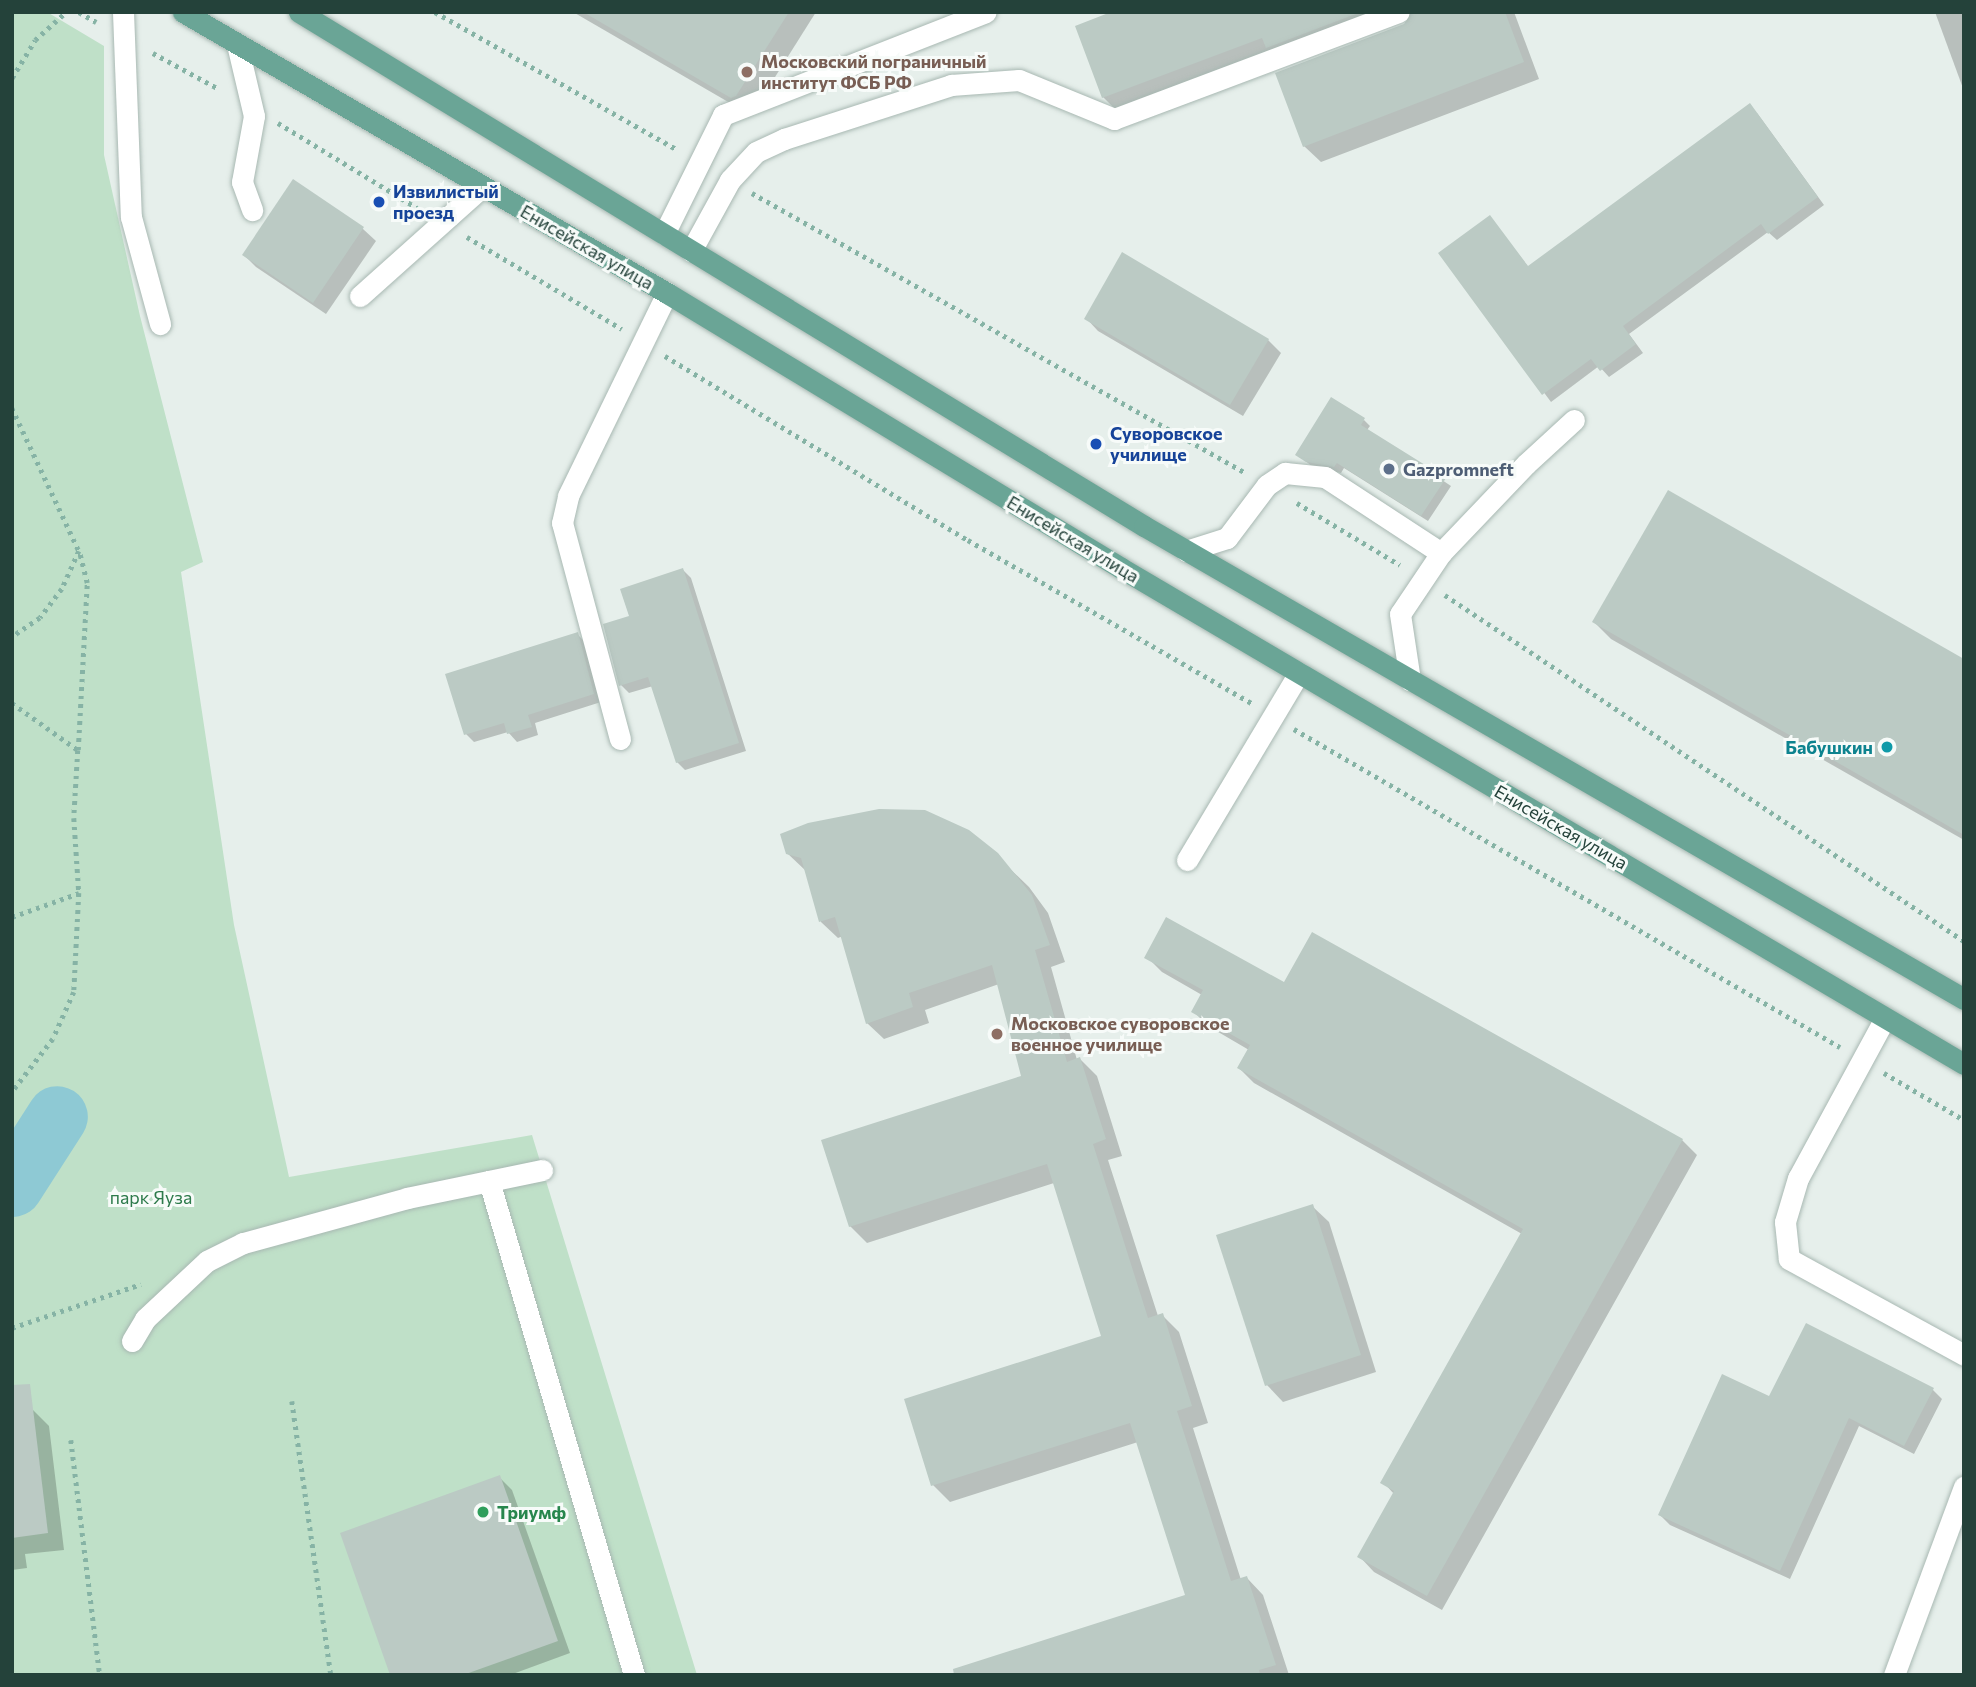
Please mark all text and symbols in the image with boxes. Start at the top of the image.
place label: Московский пограничный институт ФСБ РФ [761,51,986,94]
marker: Московский пограничный институт ФСБ РФ [739,64,755,80]
place label: Извилистый проезд [393,181,499,224]
marker: Извилистый проезд [371,194,387,210]
street label: Енисейская улица [517,200,657,294]
place label: Суворовское училище [1110,423,1222,466]
marker: Суворовское училище [1088,436,1104,452]
place label: Gazpromneft [1403,458,1514,480]
marker: Gazpromneft [1381,461,1397,477]
street label: Енисейская улица [1003,491,1143,587]
place label: Бабушкин [1785,736,1873,758]
marker: Бабушкин [1879,739,1895,755]
street label: Енисейская улица [1491,780,1631,874]
place label: Московское суворовское военное училище [1011,1013,1229,1056]
marker: Московское суворовское военное училище [989,1026,1005,1042]
park label: парк Яуза [110,1186,192,1208]
place label: Триумф [497,1501,566,1523]
marker: Триумф [475,1504,491,1520]

